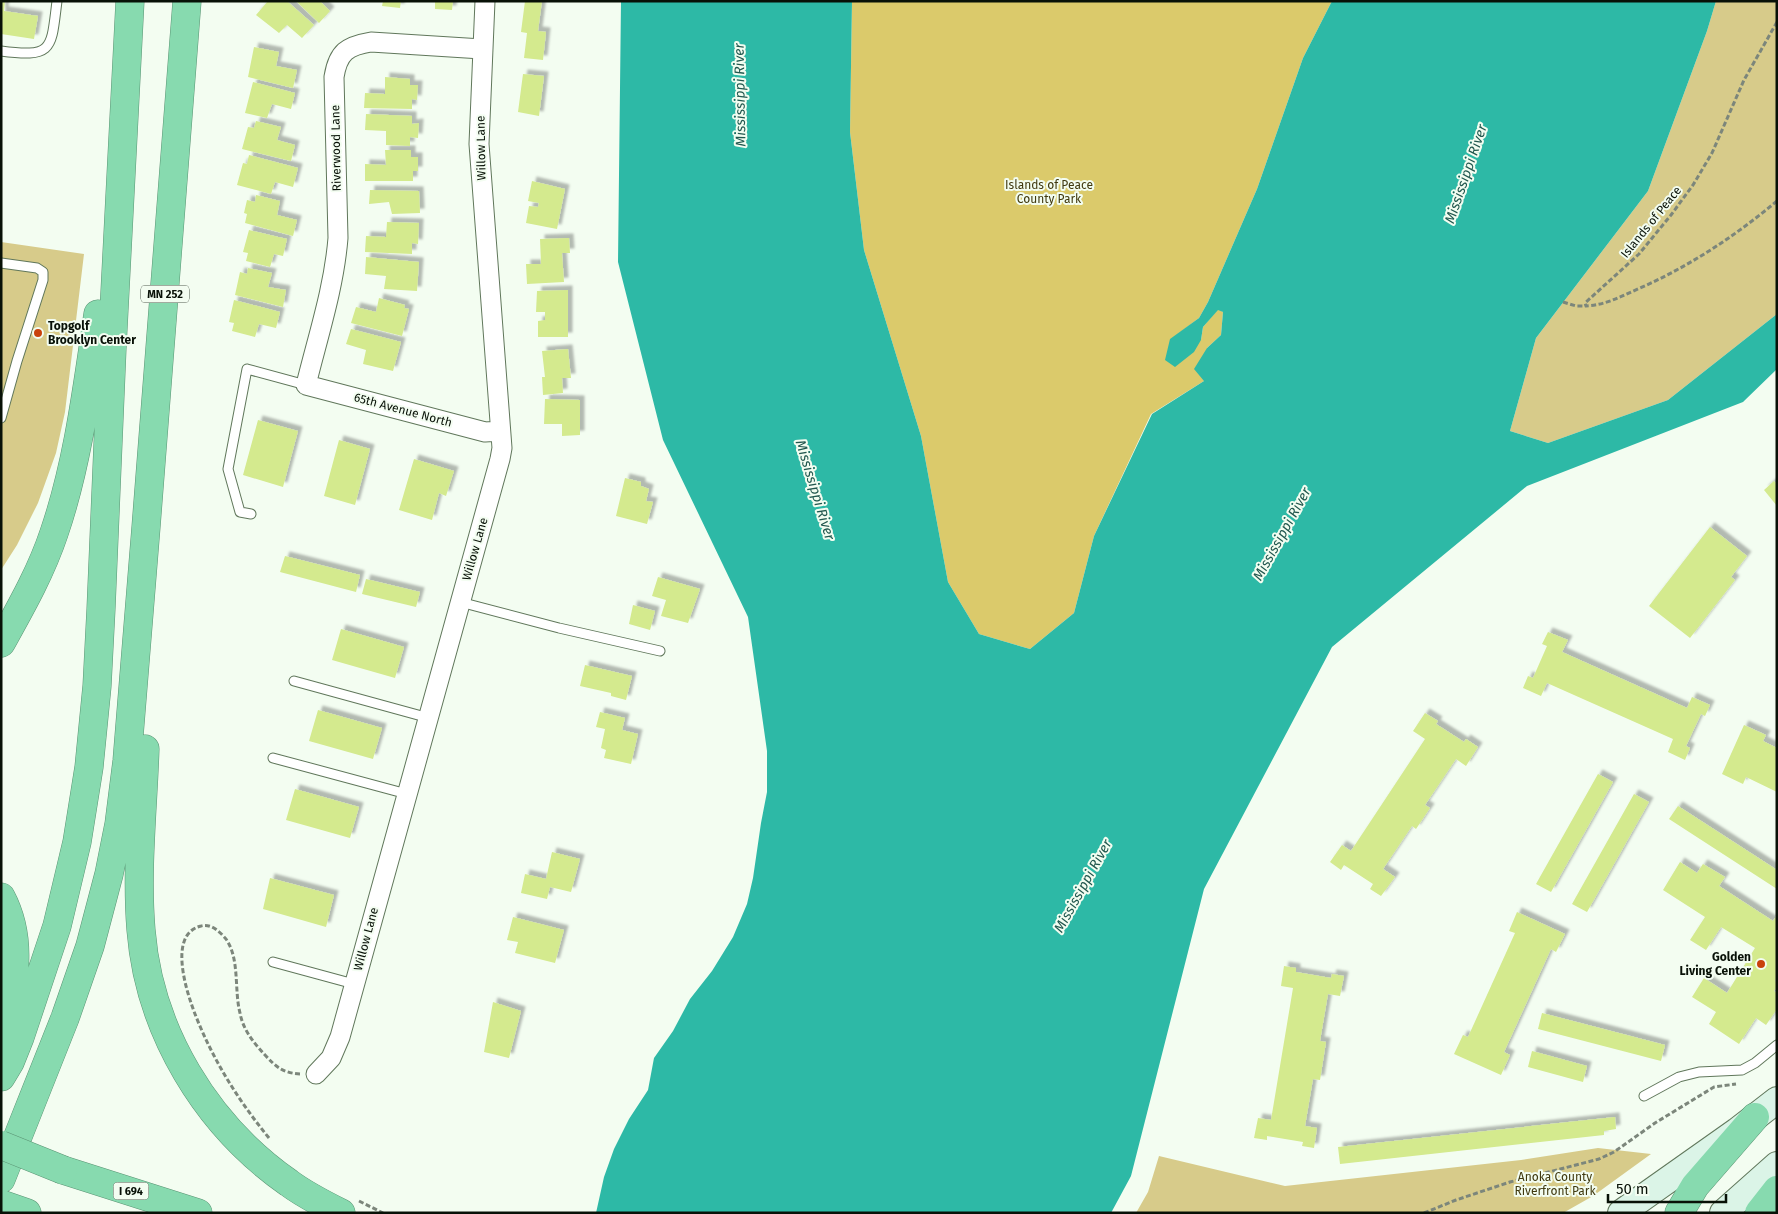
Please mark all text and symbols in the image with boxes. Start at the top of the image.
water label: Mississippi River [731,42,749,147]
street label: Riverwood Lane [328,105,344,191]
street label: Willow Lane [473,115,489,181]
water label: Mississippi River [1441,122,1491,226]
park label: Islands of Peace County Park [1005,178,1093,206]
street label: Islands of Peace [1618,183,1684,261]
road number: MN 252 [141,286,189,302]
place label: Topgolf Brooklyn Center [48,319,136,347]
marker: Topgolf Brooklyn Center [32,327,44,339]
street label: 65th Avenue North [352,390,454,430]
water label: Mississippi River [792,438,838,543]
water label: Mississippi River [1249,484,1315,583]
street label: Willow Lane [459,516,491,582]
water label: Mississippi River [1050,836,1116,935]
street label: Willow Lane [351,906,381,972]
place label: Golden Living Center [1679,950,1751,978]
marker: Golden Living Center [1755,958,1767,970]
park label: Anoka County Riverfront Park [1514,1170,1596,1198]
scale bar [1608,1172,1726,1204]
text: 50 m [1616,1180,1649,1198]
road number: I 694 [114,1182,148,1200]

